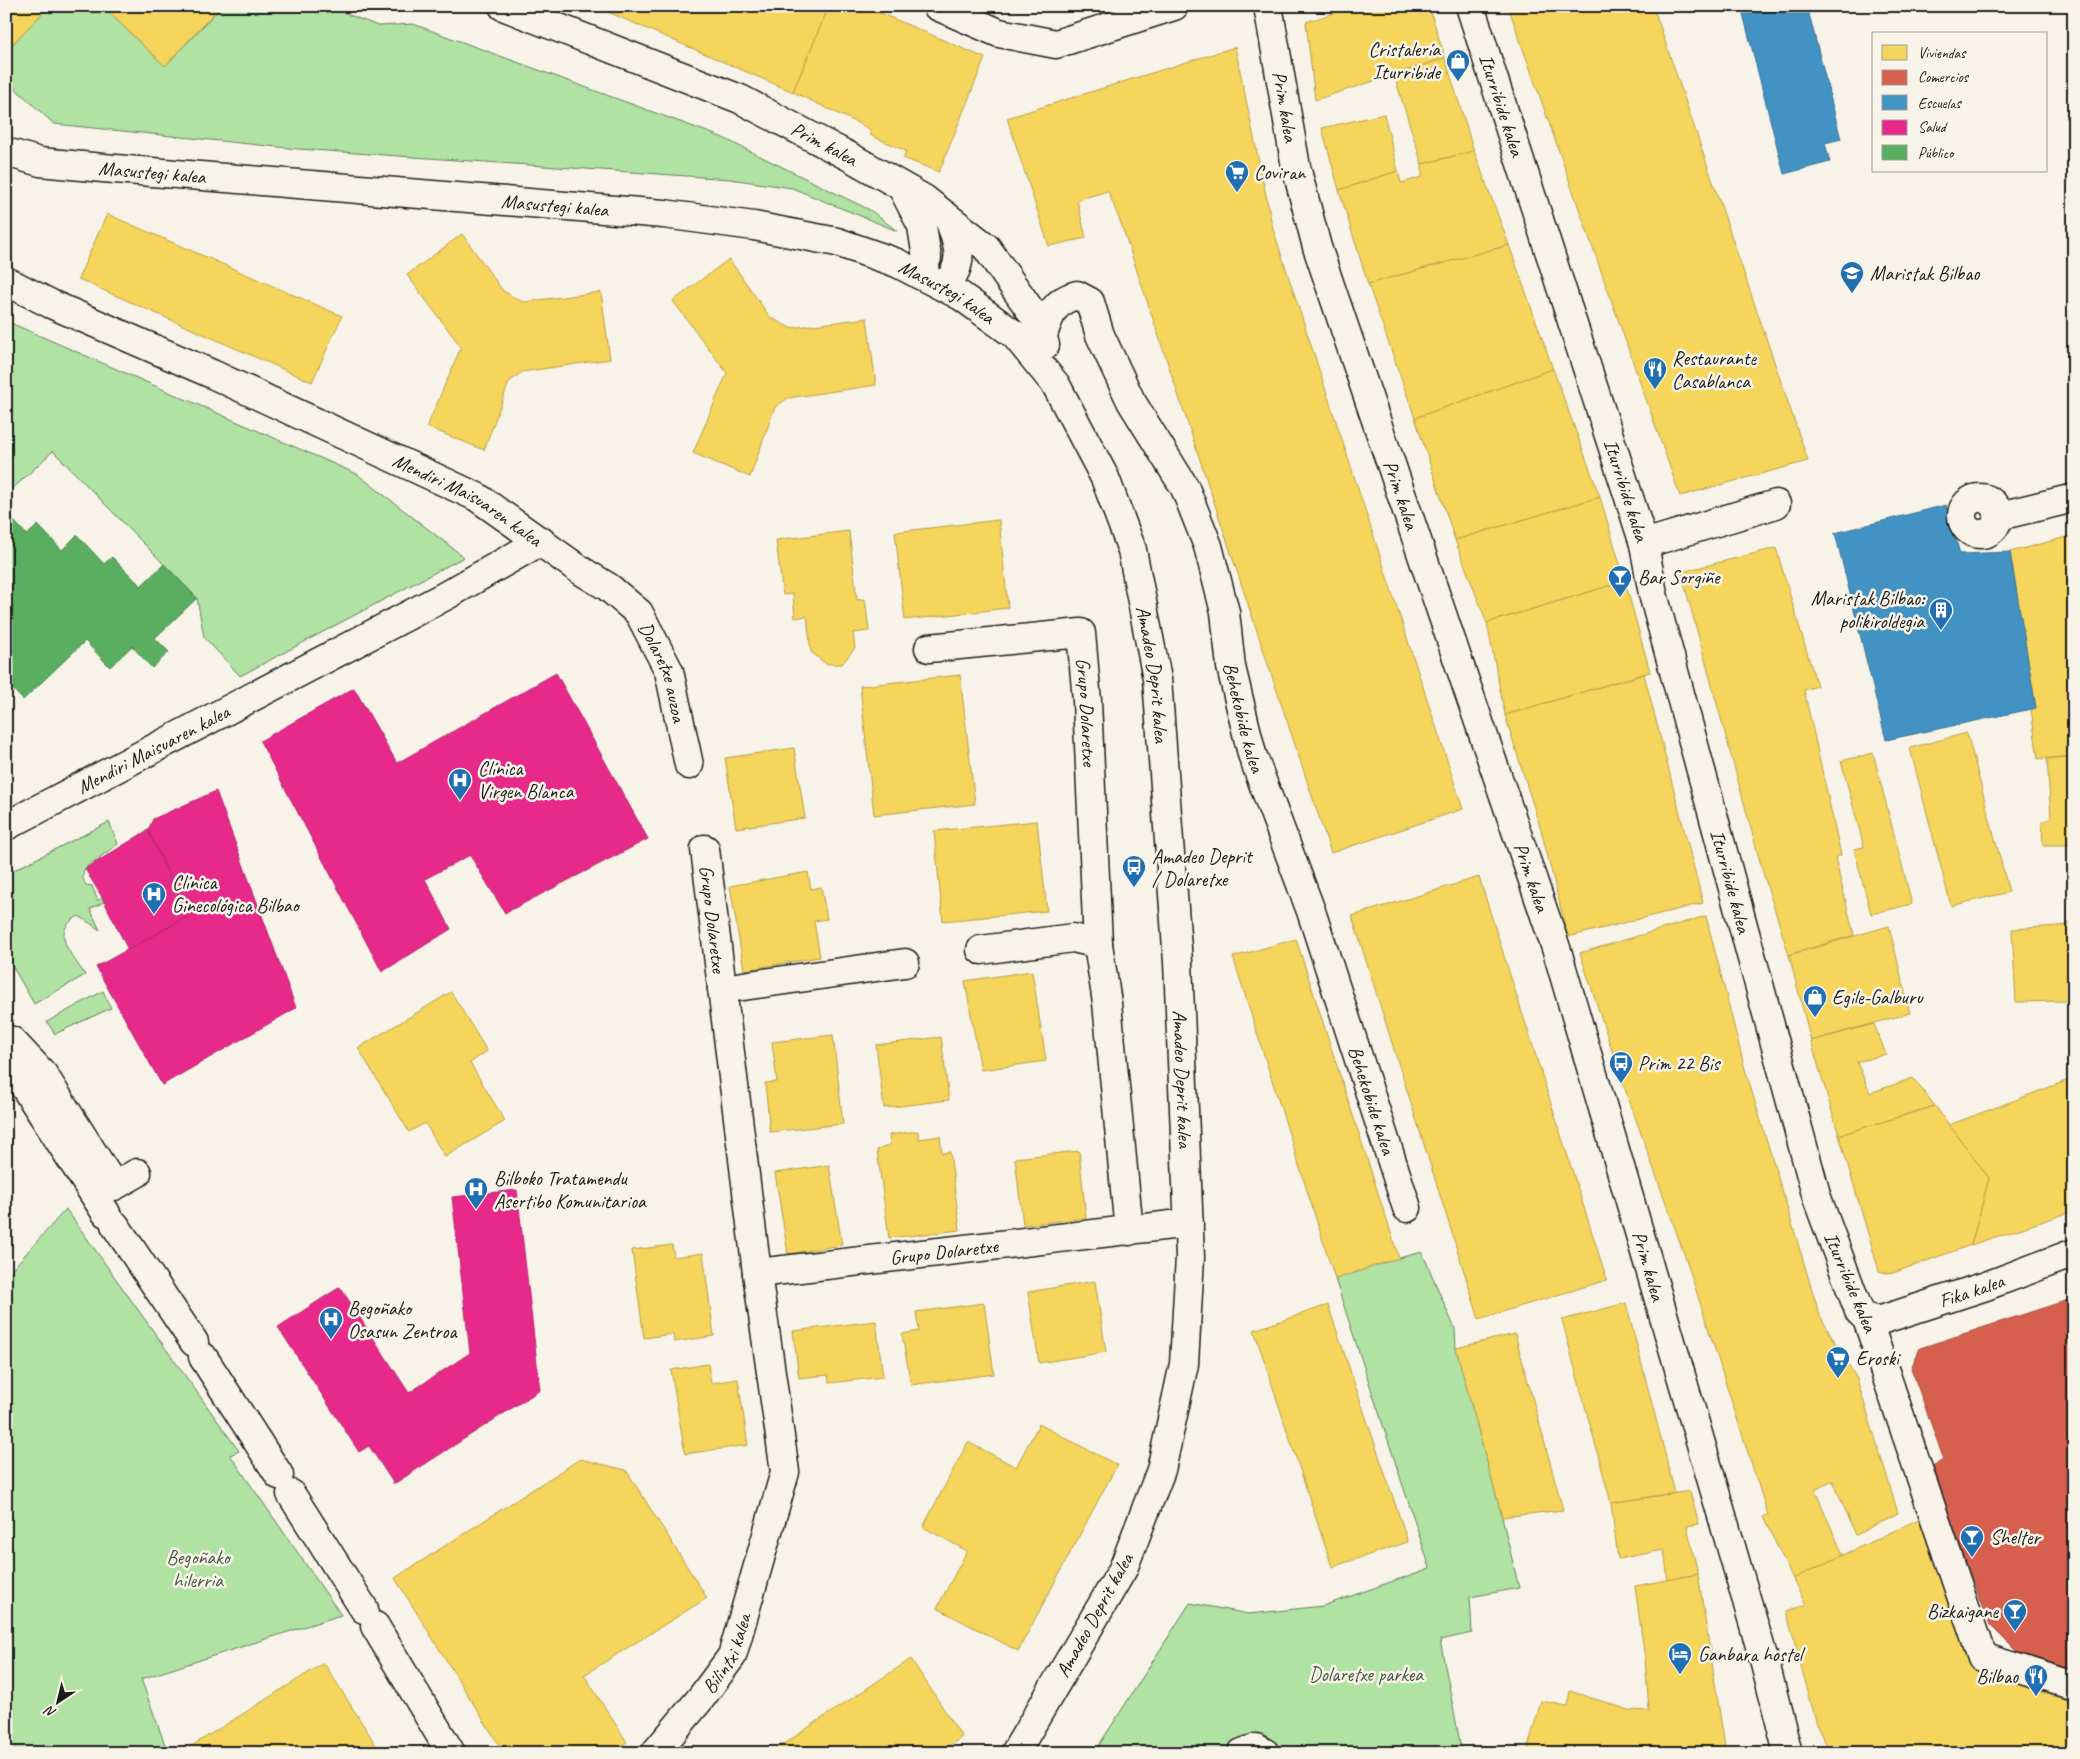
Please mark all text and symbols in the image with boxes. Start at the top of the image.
legend [1872,32,2048,172]
place label: Cristalería Iturribide [1369,37,1441,85]
text: Viviendas [1918,44,1967,63]
shop icon: Cristalería Iturribide [1445,48,1471,82]
street label: Iturribide kalea [1473,51,1530,161]
text: Comercios [1918,68,1970,87]
street label: Prim kalea [1267,69,1304,145]
text: Escuelas [1918,94,1962,113]
street label: Prim kalea [787,116,863,172]
text: Salud [1918,118,1948,137]
text: Público [1918,144,1955,163]
street label: Masustegi kalea [98,156,208,189]
supermarket icon: Coviran [1224,159,1250,193]
place label: Coviran [1254,160,1306,185]
street label: Masustegi kalea [500,189,610,222]
street label: Masustegi kalea [894,254,1001,330]
school or university icon: Maristak Bilbao [1839,260,1865,294]
place label: Maristak Bilbao [1870,261,1980,286]
place label: Restaurante Casablanca [1672,346,1757,394]
restaurant icon: Restaurante Casablanca [1642,356,1668,390]
street label: Iturribide kalea [1598,436,1655,546]
street label: Mendiri Maisuaren kalea [389,448,548,553]
street label: Prim kalea [1378,457,1425,534]
bar icon: Bar Sorgiñe [1607,564,1633,598]
place label: Bar Sorgiñe [1638,565,1721,590]
place label: Maristak Bilbao: polikiroldegia [1811,586,1926,634]
building icon: Maristak Bilbao: polikiroldegia [1928,597,1954,631]
street label: Amadeo Deprit kalea [1130,604,1174,746]
street label: Dolaretxe auzoa [633,618,692,726]
street label: Grupo Dolaretxe [1070,657,1102,768]
street label: Behekobide kalea [1217,660,1270,778]
street label: Mendiri Maisuaren kalea [73,698,235,800]
place label: Clínica Virgen Blanca [478,756,575,804]
hospital icon: Clínica Virgen Blanca [447,767,473,801]
street label: Iturribide kalea [1705,827,1757,937]
street label: Prim kalea [1508,840,1555,916]
place label: Amadeo Deprit / Dolaretxe [1152,844,1254,892]
bus stop icon: Amadeo Deprit / Dolaretxe [1121,854,1147,888]
street label: Grupo Dolaretxe [694,864,732,976]
place label: Clínica Ginecológica Bilbao [172,870,300,918]
hospital icon: Clínica Ginecológica Bilbao [141,881,167,915]
shop icon: Egile-Galburu [1802,984,1828,1018]
place label: Egile-Galburu [1832,985,1924,1010]
street label: Amadeo Deprit kalea [1167,1010,1198,1150]
street label: Behekobide kalea [1342,1043,1401,1159]
bus stop icon: Prim 22 Bis [1608,1050,1634,1084]
place label: Prim 22 Bis [1638,1051,1722,1076]
place label: Bilboko Tratamendu Asertibo Komunitarioa [494,1166,647,1214]
hospital icon: Bilboko Tratamendu Asertibo Komunitarioa [463,1176,489,1210]
street label: Prim kalea [1627,1228,1671,1305]
street label: Iturribide kalea [1818,1229,1883,1337]
street label: Grupo Dolaretxe [889,1233,1001,1271]
street label: Fika kalea [1936,1268,2009,1313]
place label: Begoñako Osasun Zentroa [348,1296,459,1344]
hospital icon: Begoñako Osasun Zentroa [318,1306,344,1340]
supermarket icon: Eroski [1825,1345,1851,1379]
place label: Eroski [1856,1346,1901,1371]
bar icon: Shelter [1959,1524,1985,1558]
place label: Shelter [1990,1525,2041,1550]
park label: Begoñako hilerria [166,1545,232,1593]
street label: Amadeo Deprit kalea [1050,1547,1140,1682]
bar icon: Bizkaigane [2002,1598,2028,1632]
place label: Bizkaigane [1927,1599,1999,1624]
street label: Bilintxi kalea [697,1609,757,1699]
hotel icon: Ganbara hostel [1667,1641,1693,1675]
place label: Ganbara hostel [1698,1642,1806,1667]
park label: Dolaretxe parkea [1309,1662,1424,1687]
restaurant icon: Bilbao [2023,1663,2049,1697]
place label: Bilbao [1977,1664,2019,1689]
north arrow [32,1676,82,1726]
text: N [40,1701,59,1722]

